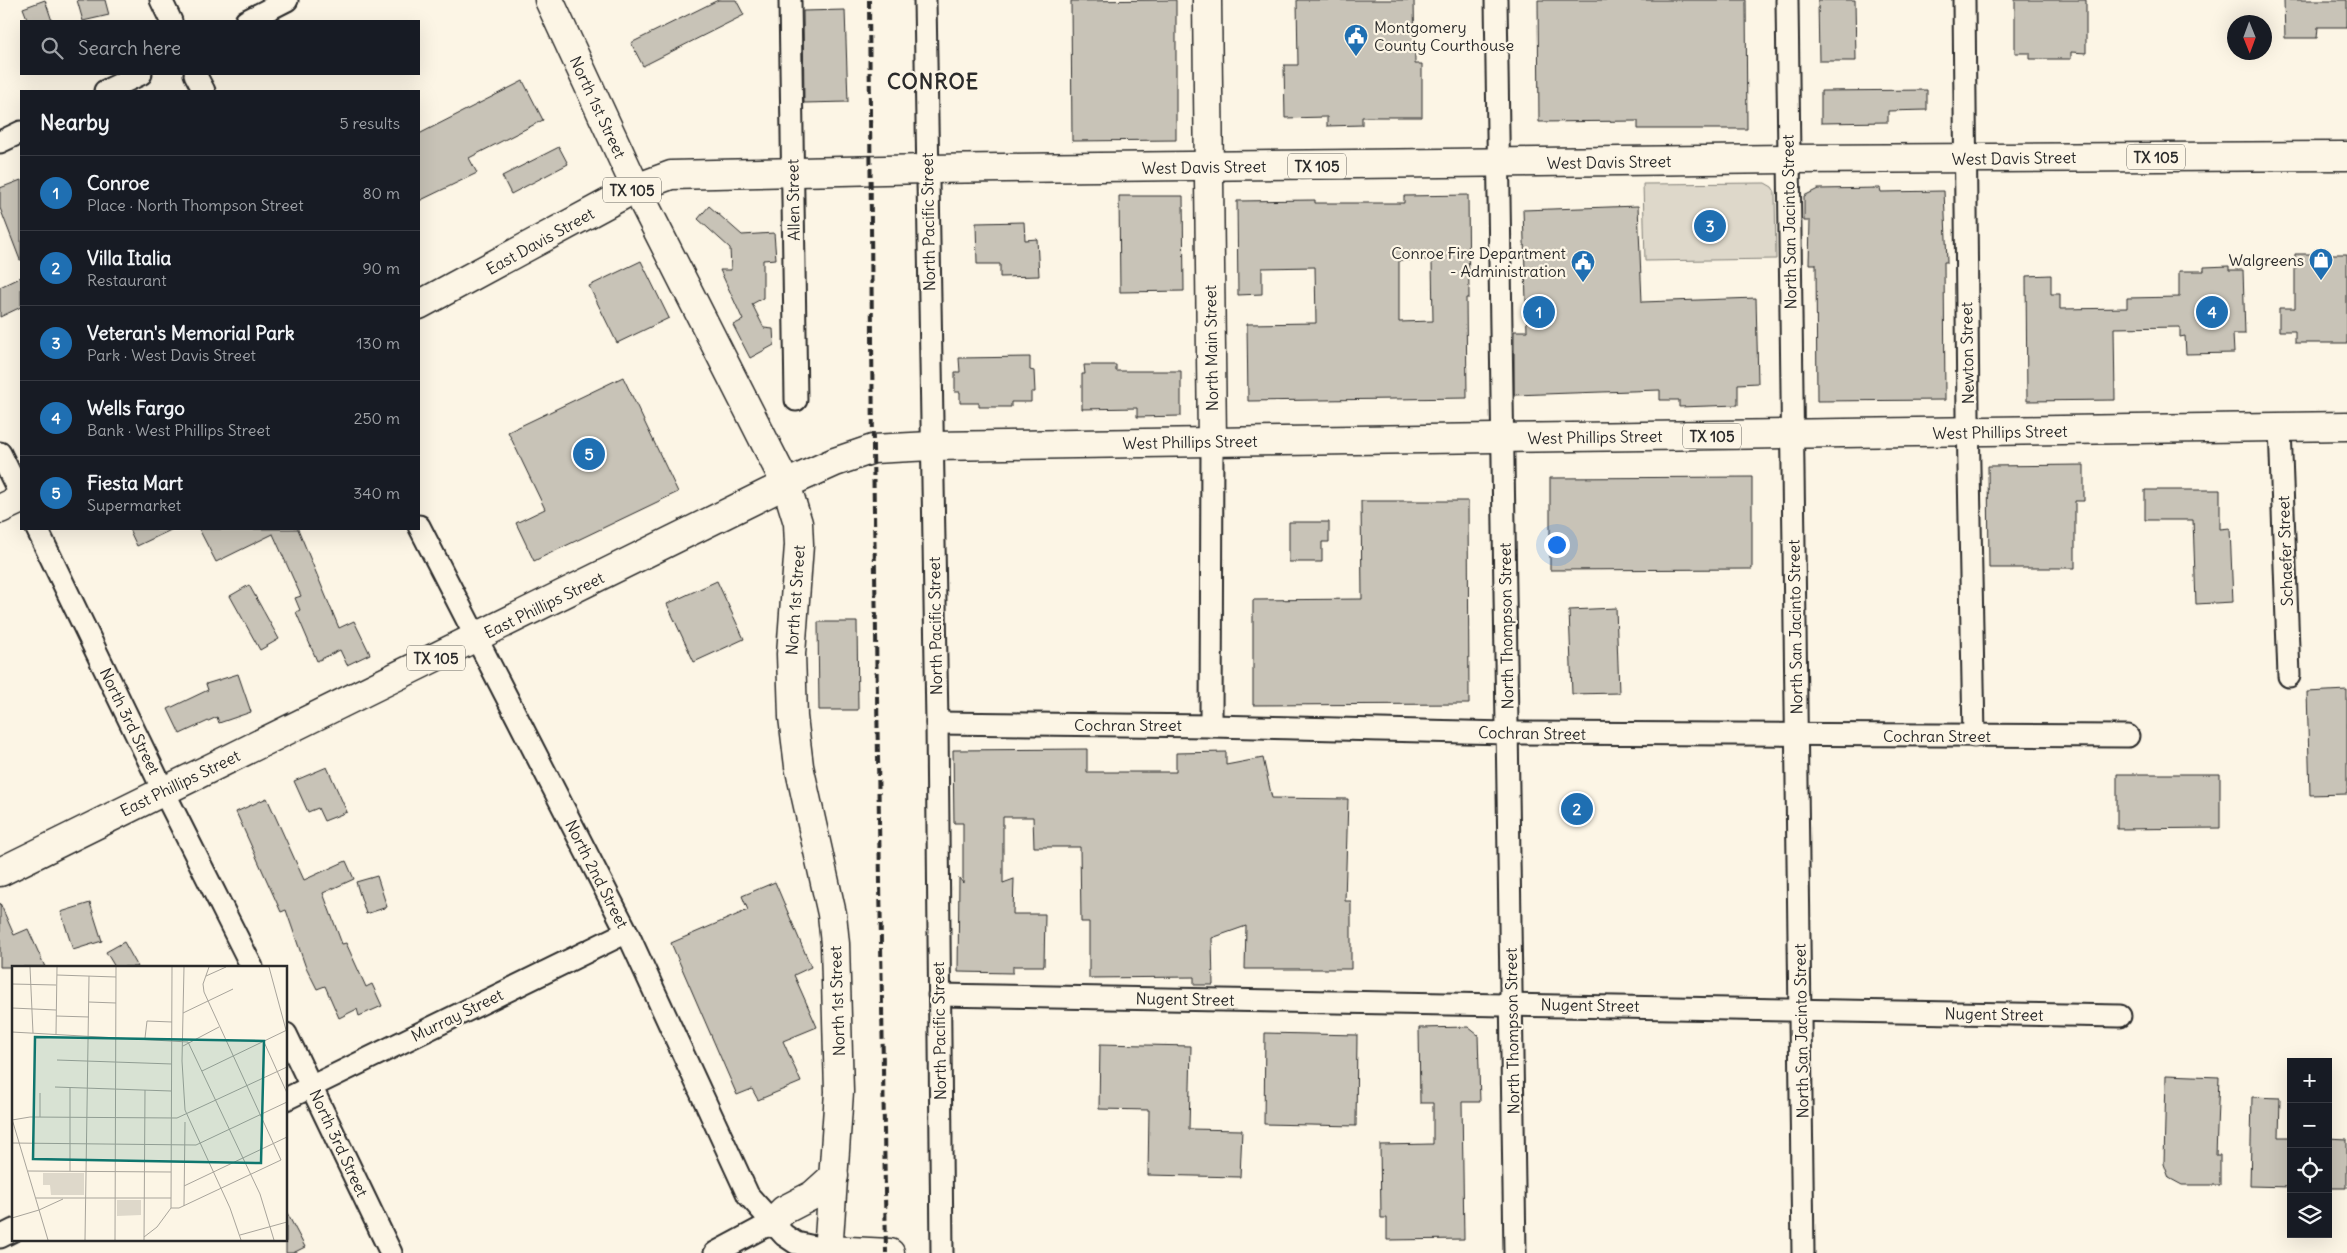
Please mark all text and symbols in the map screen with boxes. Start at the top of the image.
north arrow [2227,15,2272,60]
place label: Montgomery County Courthouse [1374,17,1514,55]
search box [20,20,420,75]
public building icon: Montgomery County Courthouse [1343,23,1369,57]
icon: search [38,34,66,62]
text: Search here [78,36,181,60]
street label: North 1st Street [566,53,631,162]
district label: CONROE [887,68,979,95]
text: Nearby [40,109,110,136]
text: 5 results [339,113,400,133]
street label: North San Jacinto Street [1777,134,1801,310]
road number: TX 105 [2127,144,2185,170]
street label: West Davis Street [1951,147,2077,169]
street label: West Davis Street [1546,151,1672,173]
street label: North Pacific Street [917,152,939,291]
road number: TX 105 [1288,154,1346,178]
street label: West Davis Street [1141,156,1267,178]
street label: Allen Street [782,158,804,241]
text: Conroe [87,171,150,195]
road number: TX 105 [603,178,661,202]
text: 1 [53,183,59,203]
text: 80 m [362,183,400,203]
text: Place · North Thompson Street [87,195,304,215]
street label: East Davis Street [482,203,598,279]
pin: 3 [1694,207,1726,245]
place label: Conroe Fire Department - Administration [1391,243,1567,281]
text: Villa Italia [87,246,171,270]
shop icon: Walgreens [2308,247,2334,281]
public building icon: Conroe Fire Department - Administration [1570,249,1596,283]
place label: Walgreens [2228,250,2304,270]
text: 2 [52,258,60,278]
text: 90 m [362,258,400,278]
text: Restaurant [87,270,167,290]
street label: North Main Street [1200,284,1222,411]
pin: 1 [1523,293,1555,331]
pin: 4 [2196,293,2228,331]
street label: Newton Street [1956,301,1978,404]
text: Veteran's Memorial Park [87,321,294,345]
text: 3 [51,333,61,353]
text: 130 m [356,333,400,353]
text: Park · West Davis Street [87,345,256,365]
text: Wells Fargo [87,396,185,420]
text: 4 [51,408,61,428]
text: 250 m [354,408,400,428]
text: Bank · West Phillips Street [87,420,270,440]
street label: West Phillips Street [1932,421,2068,443]
road number: TX 105 [1683,424,1741,448]
street label: West Phillips Street [1527,426,1663,448]
street label: West Phillips Street [1122,431,1258,453]
pin: 5 [573,435,605,473]
text: Fiesta Mart [87,471,183,495]
text: 5 [51,483,61,503]
text: 340 m [353,483,400,503]
text: Supermarket [87,495,181,515]
street label: Schaefer Street [2273,495,2297,607]
your location [1544,532,1570,558]
street label: North San Jacinto Street [1783,539,1807,715]
street label: North Thompson Street [1495,542,1517,709]
street label: North 1st Street [781,544,809,656]
street label: North Pacific Street [924,556,946,695]
street label: East Phillips Street [481,567,608,643]
road number: TX 105 [407,646,465,670]
street label: North 3rd Street [96,664,165,778]
street label: Cochran Street [1074,715,1183,735]
street label: Cochran Street [1478,722,1587,744]
street label: Cochran Street [1883,726,1992,746]
street label: East Phillips Street [117,745,244,821]
pin: 2 [1561,790,1593,828]
street label: North 2nd Street [561,817,633,932]
street label: North San Jacinto Street [1789,943,1813,1119]
street label: North 1st Street [825,945,849,1057]
street label: North Thompson Street [1501,947,1523,1114]
street label: North Pacific Street [928,961,950,1100]
inset map [12,966,288,1240]
street label: Murray Street [408,984,507,1046]
street label: Nugent Street [1135,988,1235,1010]
street label: Nugent Street [1540,994,1640,1016]
street label: Nugent Street [1944,1003,2044,1025]
map controls [2287,1058,2332,1238]
button: + [2287,1058,2332,1103]
street label: North 3rd Street [305,1086,373,1200]
button: − [2287,1103,2332,1148]
button: locate [2287,1148,2332,1193]
button: layers [2287,1193,2332,1238]

